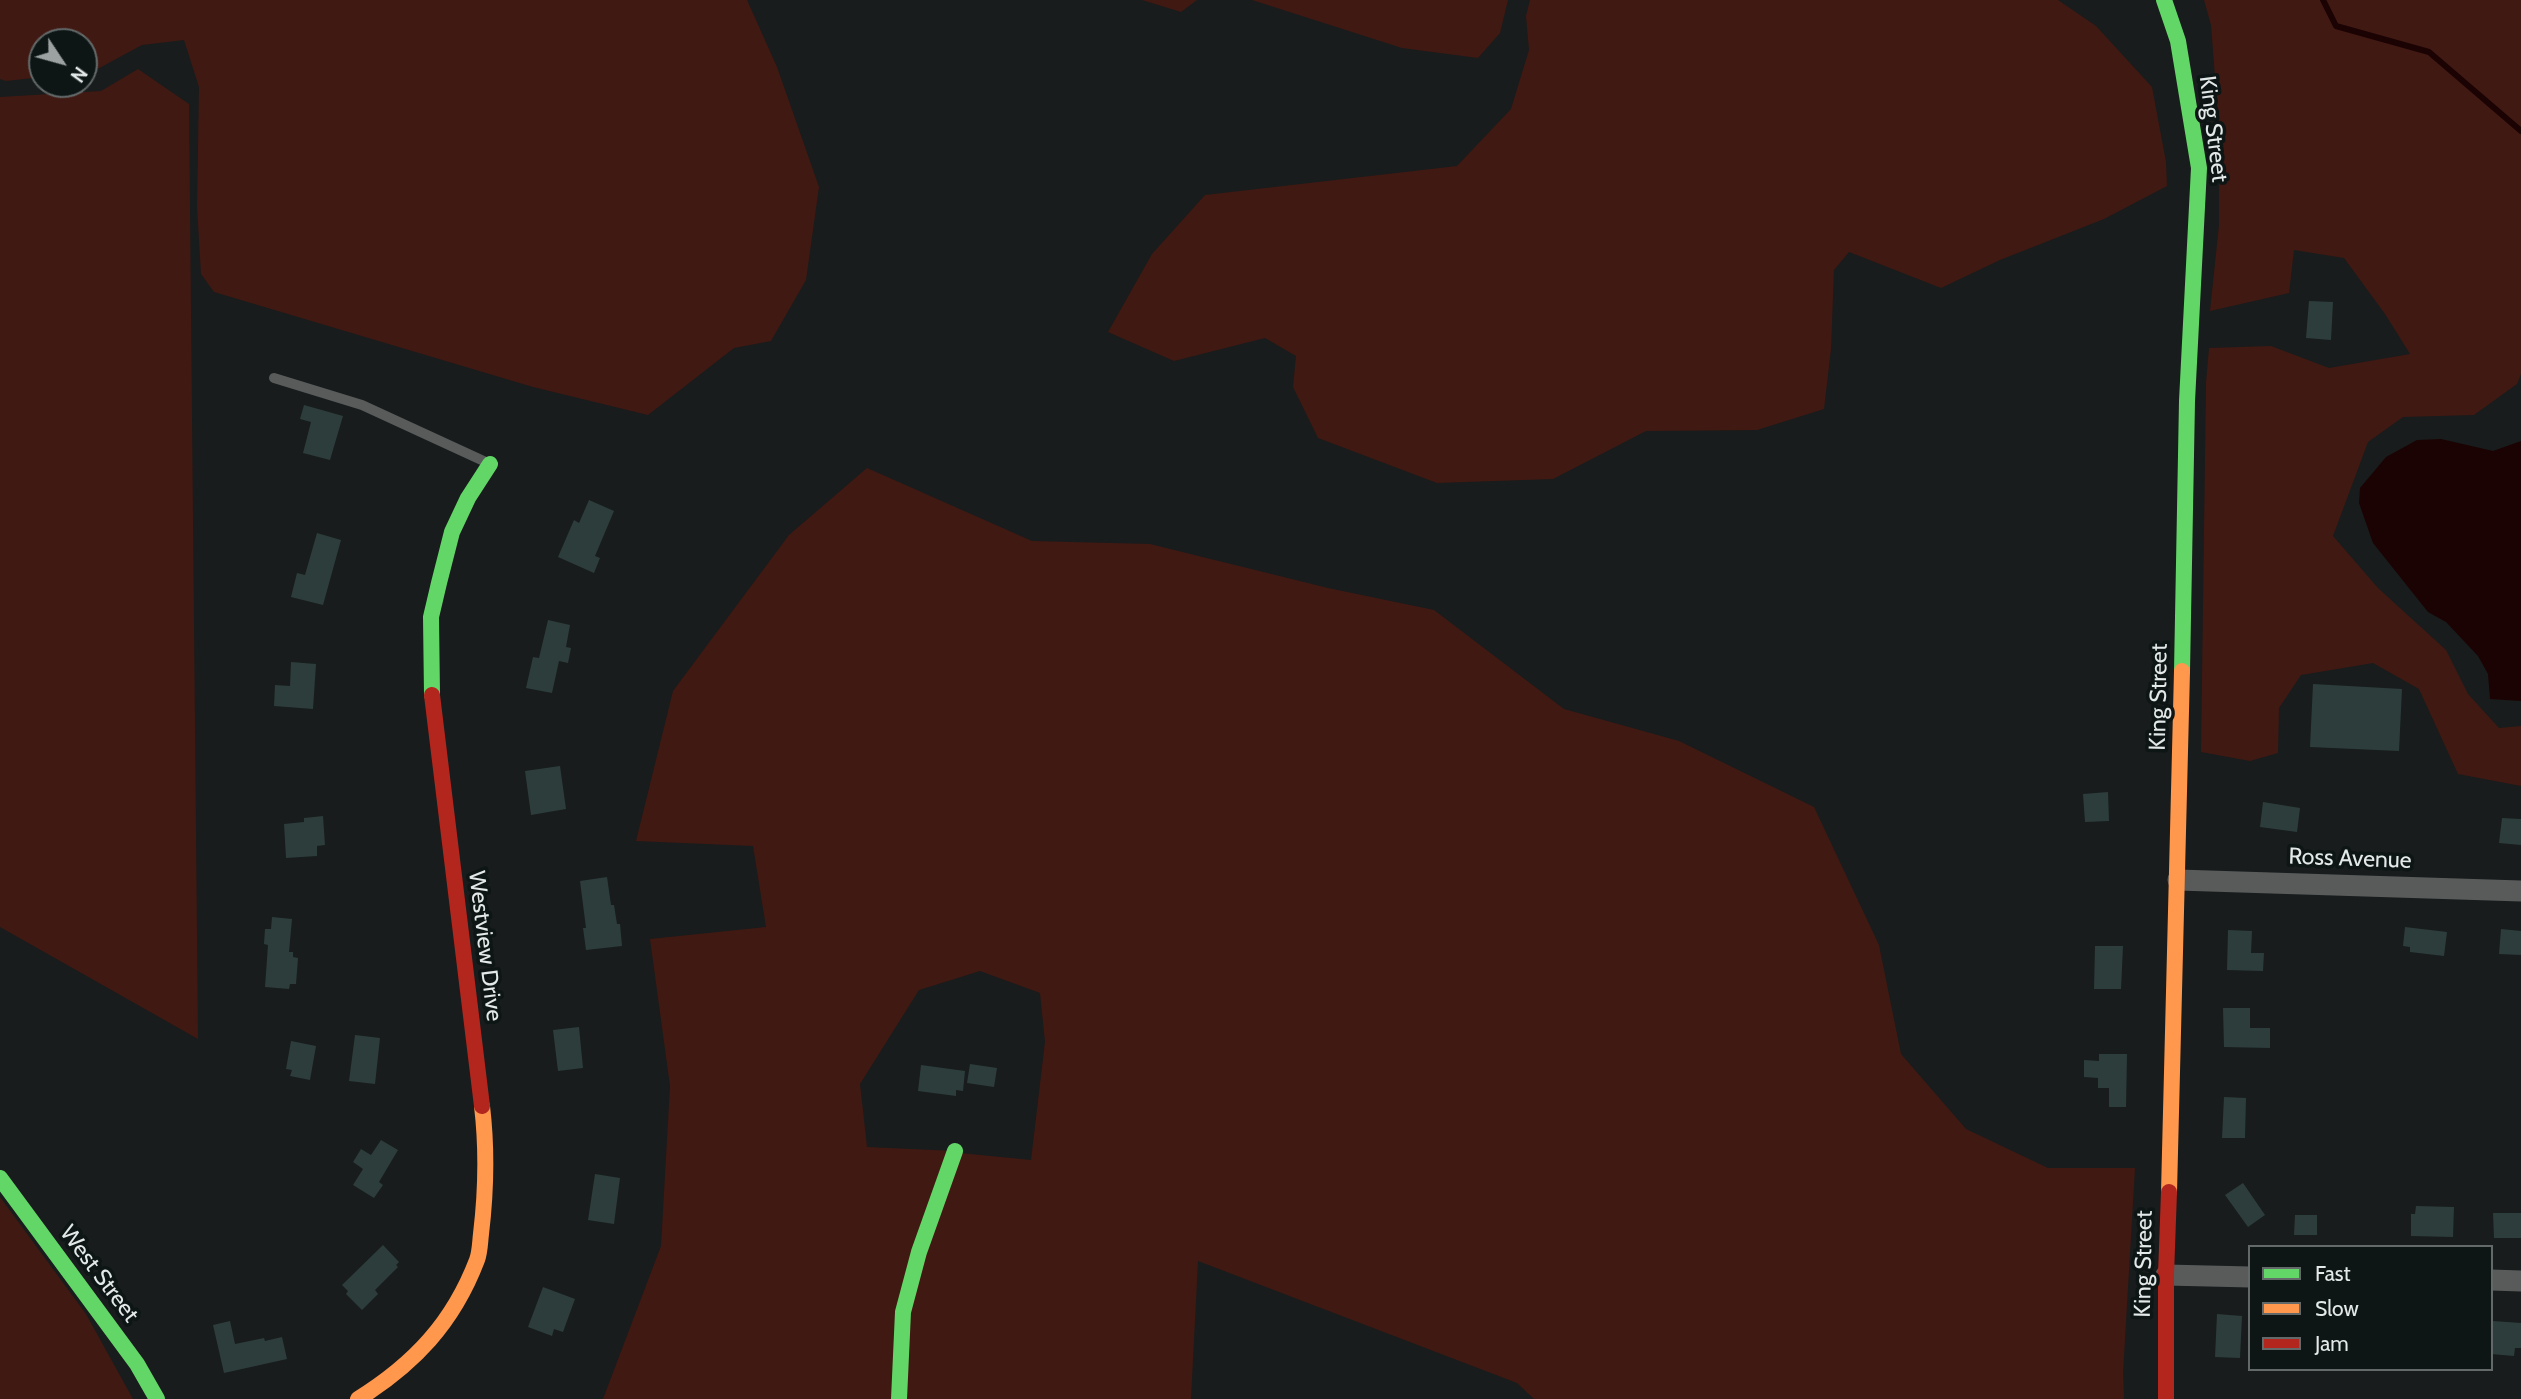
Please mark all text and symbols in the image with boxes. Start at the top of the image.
north arrow [28,28,98,98]
text: N [66,62,92,87]
street label: King Street [2193,74,2233,184]
street label: King Street [2144,643,2174,751]
street label: Ross Avenue [2288,843,2412,875]
street label: Westview Drive [462,869,508,1023]
street label: King Street [2129,1210,2159,1318]
street label: West Street [54,1220,144,1328]
legend [2248,1245,2493,1371]
text: Fast [2315,1261,2351,1286]
text: Slow [2315,1296,2359,1321]
text: Jam [2315,1331,2349,1356]

